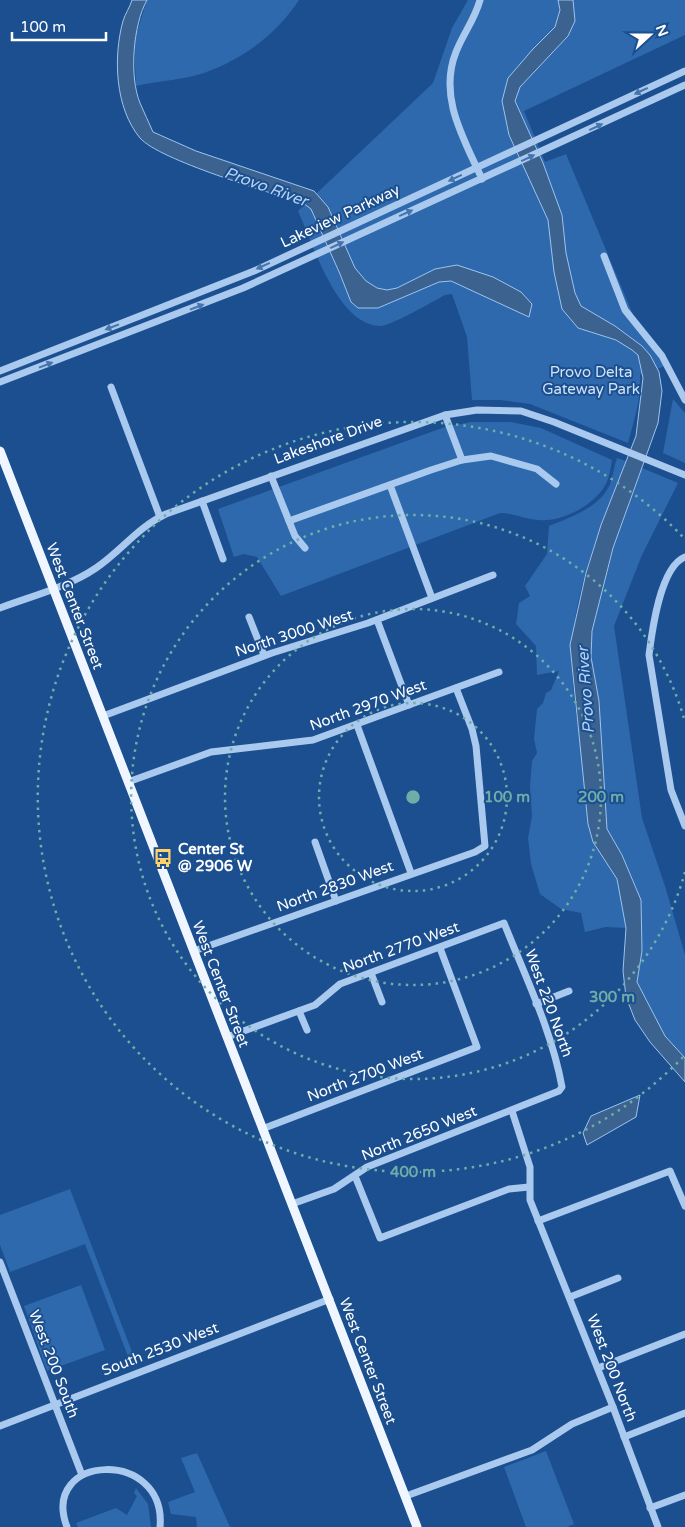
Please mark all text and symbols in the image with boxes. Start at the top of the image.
scale bar [12,10,106,42]
north arrow [625,10,675,60]
text: 100 m [20,18,66,36]
text: N [652,22,672,39]
one-way arrow [634,88,648,96]
one-way arrow [589,123,603,131]
one-way arrow [521,154,535,162]
water label: Provo River [222,163,312,212]
one-way arrow [448,174,462,182]
street label: Lakeview Parkway [277,180,403,252]
one-way arrow [399,209,413,217]
one-way arrow [330,241,344,249]
one-way arrow [256,263,270,271]
one-way arrow [190,303,205,311]
one-way arrow [105,324,120,331]
one-way arrow [38,361,53,368]
park label: Provo Delta Gateway Park [542,363,640,398]
street label: Lakeshore Drive [271,412,385,468]
street label: West Center Street [43,540,108,672]
street label: North 3000 West [233,605,355,661]
water label: Provo River [573,644,599,734]
street label: North 2970 West [307,675,429,734]
centre of rings [404,788,422,806]
text: 100 m [484,788,530,806]
text: 200 m [578,788,624,806]
place label: Center St @ 2906 W [178,840,253,875]
bus stop icon: Center St @ 2906 W [152,847,174,869]
street label: North 2830 West [274,856,396,915]
street label: North 2770 West [340,917,462,976]
street label: West Center Street [189,918,254,1050]
street label: West 220 North [521,947,577,1059]
text: 300 m [589,988,635,1006]
street label: North 2700 West [304,1044,426,1105]
street label: North 2650 West [359,1102,480,1164]
text: 400 m [390,1163,436,1181]
street label: West Center Street [336,1295,401,1427]
street label: West 200 South [25,1307,83,1421]
street label: West 200 North [583,1312,641,1424]
street label: South 2530 West [99,1318,221,1380]

